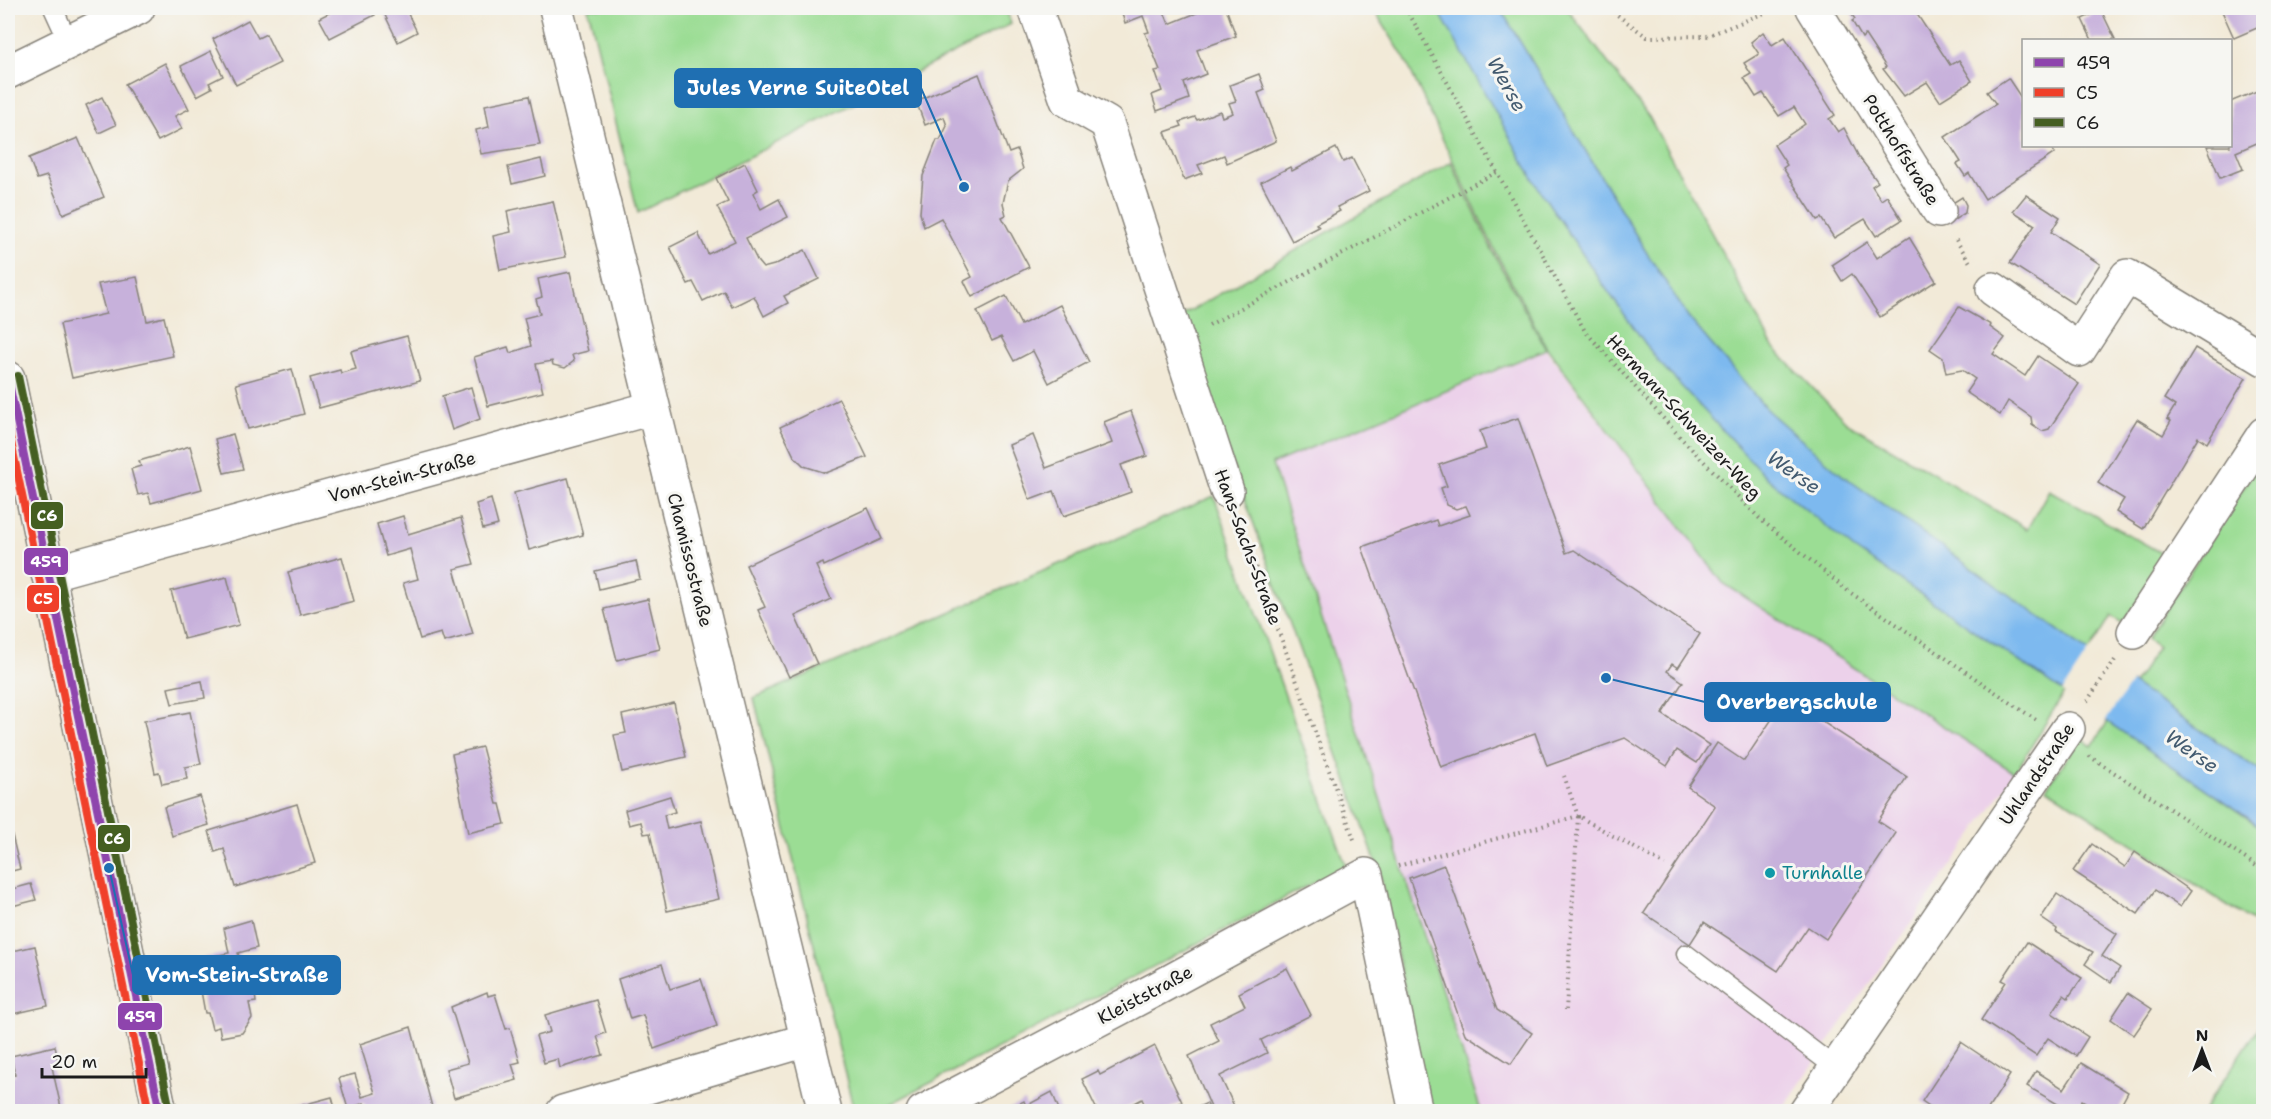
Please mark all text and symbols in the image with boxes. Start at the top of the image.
legend [2022,39,2232,147]
text: 459 [2076,51,2111,75]
water label: Werse [1481,52,1533,116]
callout: Jules Verne SuiteOtel [675,69,921,107]
text: Jules Verne SuiteOtel [687,75,909,101]
text: C5 [2076,81,2098,105]
street label: Potthoffstraße [1857,90,1945,210]
text: C6 [2076,111,2100,135]
street label: Hermann-Schweizer-Weg [1601,329,1767,505]
water label: Werse [1762,444,1826,500]
street label: Vom-Stein-Straße [326,446,478,508]
street label: Hans-Sachs-Straße [1209,465,1287,629]
street label: Chamissostraße [662,490,718,630]
line badge: C6 [30,501,64,530]
text: C6 [36,505,58,526]
line badge: 459 [23,547,69,576]
text: 459 [30,551,62,572]
line badge: C5 [26,584,60,613]
text: C5 [33,588,53,609]
callout: Overbergschule [1705,683,1890,721]
text: Overbergschule [1716,689,1878,715]
street label: Uhlandstraße [1994,718,2080,830]
water label: Werse [2160,723,2224,779]
line badge: C6 [97,824,131,853]
text: C6 [103,828,125,849]
place label: Turnhalle [1782,861,1863,885]
marker: Turnhalle [1763,866,1777,880]
callout: Vom-Stein-Straße [133,956,340,994]
street label: Kleiststraße [1093,960,1197,1030]
text: Vom-Stein-Straße [145,962,329,988]
line badge: 459 [117,1002,163,1031]
text: 459 [124,1006,156,1027]
north arrow [2172,1020,2232,1080]
text: N [2196,1025,2208,1046]
scale bar [42,1041,146,1079]
text: 20 m [51,1050,97,1074]

